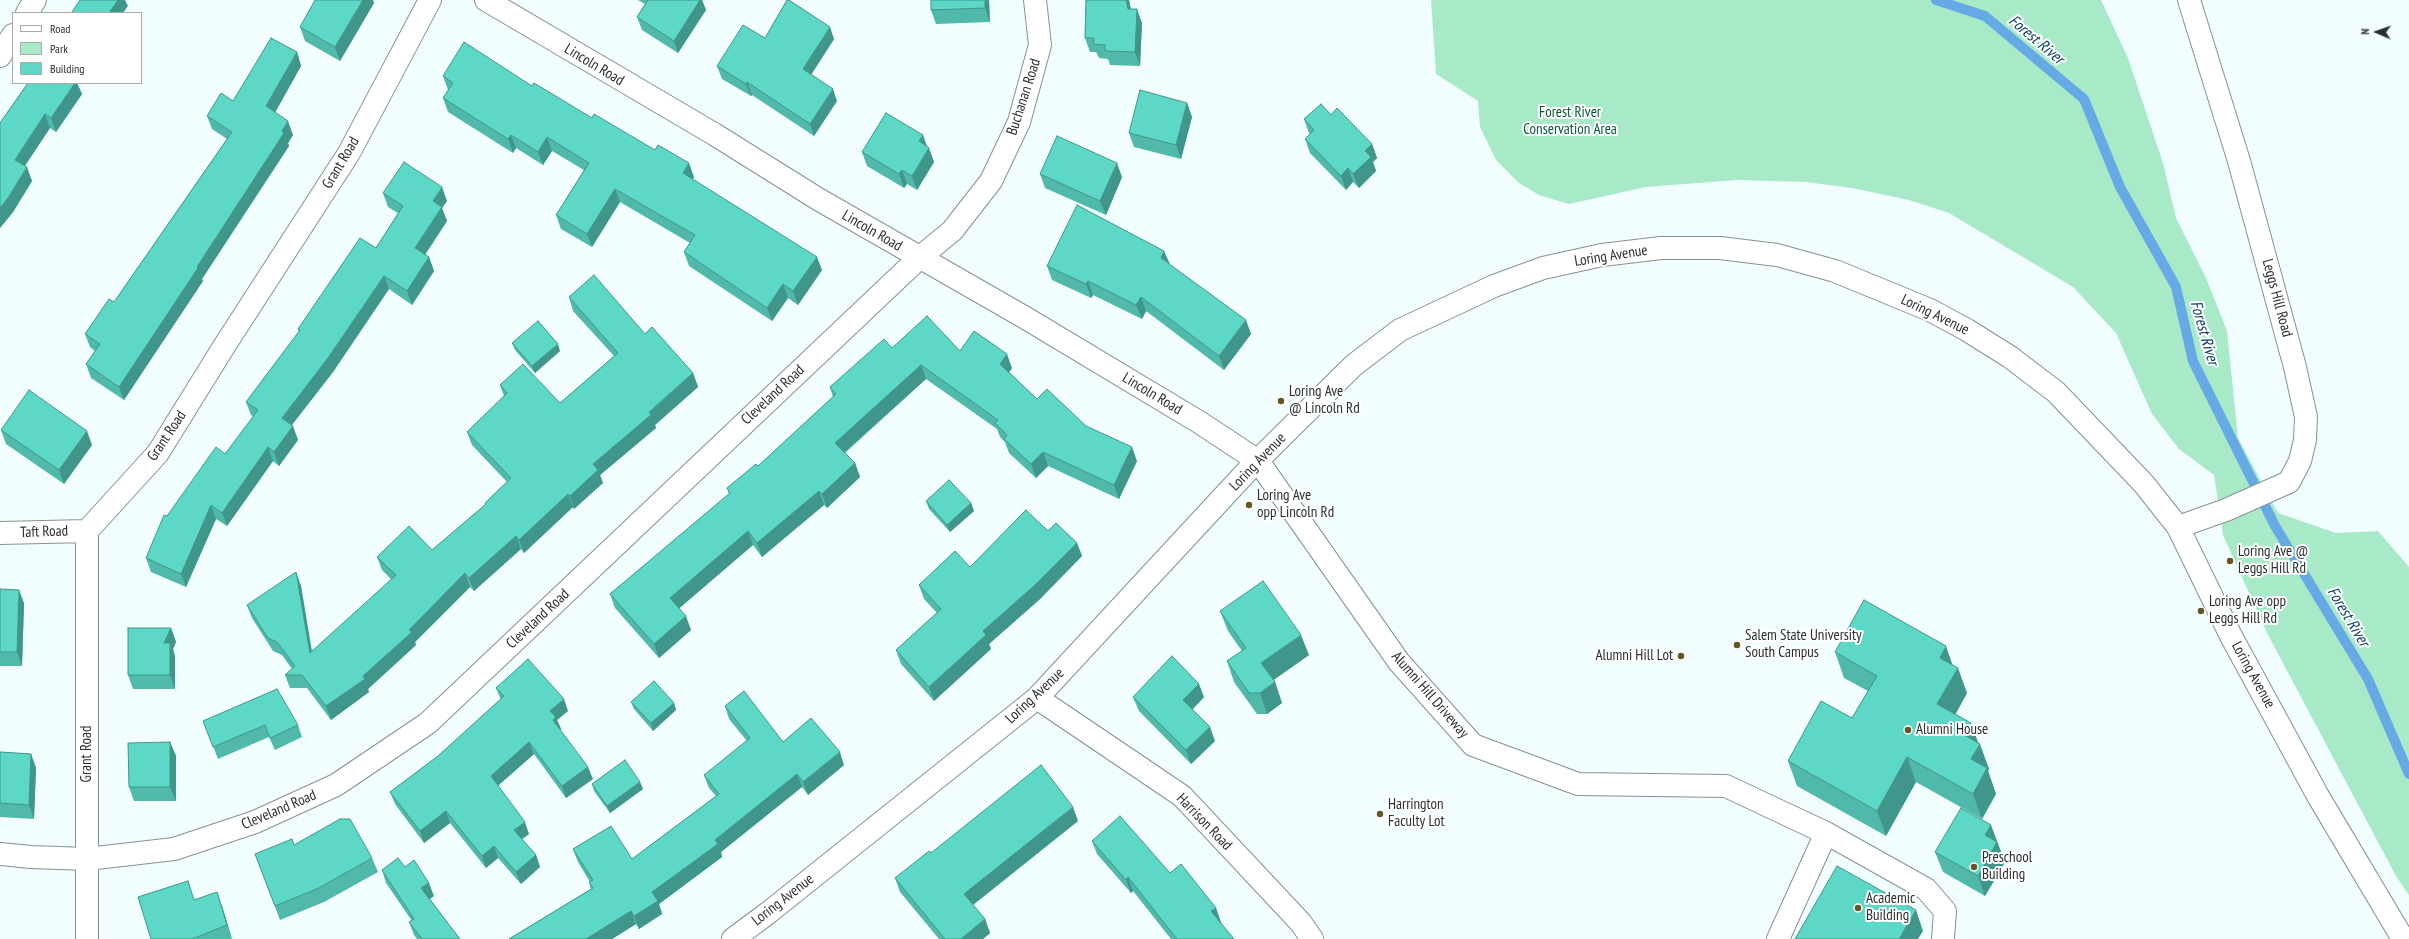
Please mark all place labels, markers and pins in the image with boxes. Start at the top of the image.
place label: Loring Ave @ Lincoln Rd [1289,383,1360,418]
marker: Loring Ave @ Lincoln Rd [1276,396,1286,406]
place label: Loring Ave opp Lincoln Rd [1257,487,1334,522]
marker: Loring Ave opp Lincoln Rd [1244,500,1254,510]
place label: Loring Ave @ Leggs Hill Rd [2238,543,2308,578]
marker: Loring Ave @ Leggs Hill Rd [2225,556,2235,566]
place label: Loring Ave opp Leggs Hill Rd [2209,593,2286,628]
marker: Loring Ave opp Leggs Hill Rd [2196,606,2206,616]
place label: Salem State University South Campus [1745,627,1862,662]
marker: Salem State University South Campus [1732,640,1742,650]
place label: Alumni Hill Lot [1595,647,1673,665]
marker: Alumni Hill Lot [1676,651,1686,661]
place label: Alumni House [1916,721,1988,739]
marker: Alumni House [1903,725,1913,735]
place label: Harrington Faculty Lot [1388,796,1445,831]
marker: Harrington Faculty Lot [1375,809,1385,819]
place label: Preschool Building [1982,849,2032,884]
marker: Preschool Building [1969,862,1979,872]
place label: Academic Building [1866,890,1915,925]
marker: Academic Building [1853,903,1863,913]

